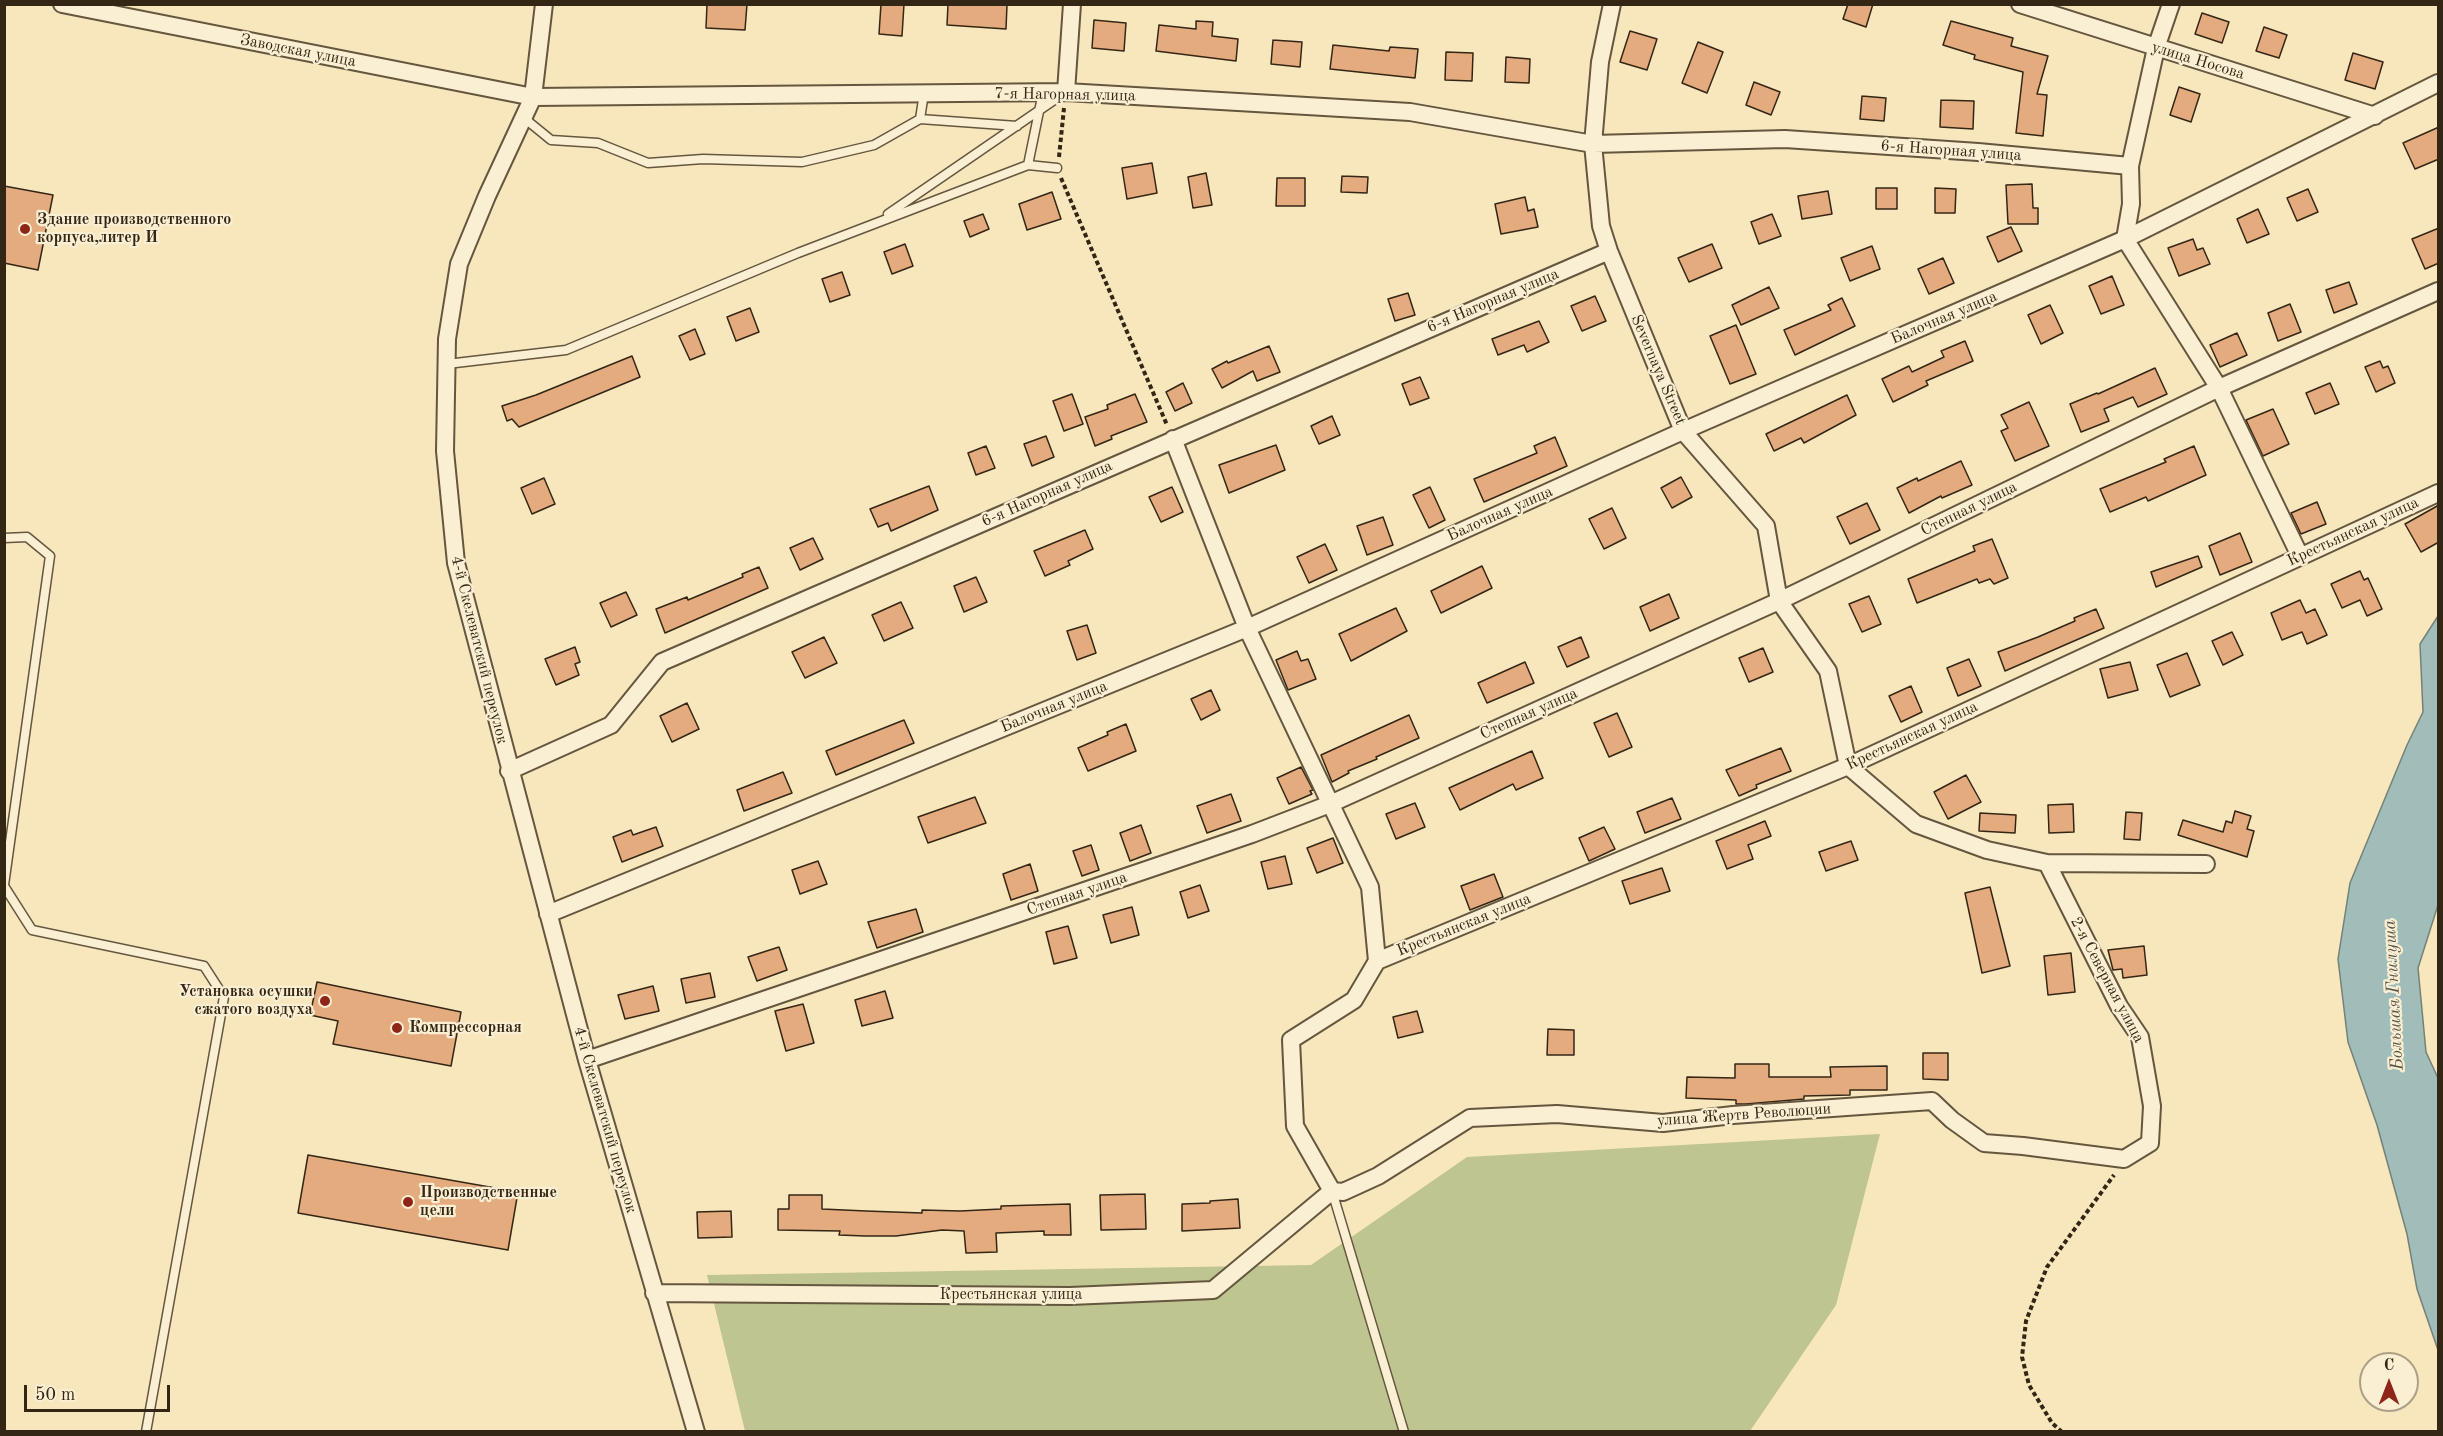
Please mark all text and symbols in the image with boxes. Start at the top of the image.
street label: Заводская улица [238,30,358,72]
street label: улица Носова [2149,38,2247,84]
street label: 7-я Нагорная улица [994,84,1136,106]
street label: 6-я Нагорная улица [1880,136,2022,166]
place label: Здание производственного корпуса,литер И [37,210,231,248]
marker: Здание производственного корпуса,литер И [18,222,32,236]
street label: 6-я Нагорная улица [1424,265,1562,337]
street label: Балочная улица [1888,287,2000,349]
street label: Severnaya Street [1626,312,1690,428]
street label: 6-я Нагорная улица [979,456,1115,532]
street label: Степная улица [1918,477,2020,541]
street label: Балочная улица [1444,482,1556,546]
street label: Крестьянская улица [2284,493,2422,571]
street label: 4-й Скелеватский переулок [446,554,512,746]
street label: Балочная улица [998,677,1110,737]
street label: Степная улица [1477,684,1581,744]
street label: Крестьянская улица [1843,697,1981,775]
street label: Степная улица [1024,868,1130,920]
street label: Крестьянская улица [1394,889,1534,961]
street label: 2-я Северная улица [2066,914,2148,1046]
water label: Большая Гнилуша [2379,919,2409,1071]
place label: Установка осушки сжатого воздуха [179,982,313,1020]
marker: Установка осушки сжатого воздуха [318,994,332,1008]
place label: Компрессорная [409,1018,522,1038]
marker: Компрессорная [390,1021,404,1035]
street label: 4-й Скелеватский переулок [569,1025,641,1215]
street label: улица Жертв Революции [1656,1099,1832,1131]
place label: Производственные цели [420,1183,557,1221]
marker: Производственные цели [401,1195,415,1209]
street label: Крестьянская улица [939,1285,1083,1305]
north arrow [2359,1352,2419,1412]
text: С [2384,1358,2394,1374]
scale bar [27,1373,172,1411]
text: 50 m [35,1386,75,1404]

